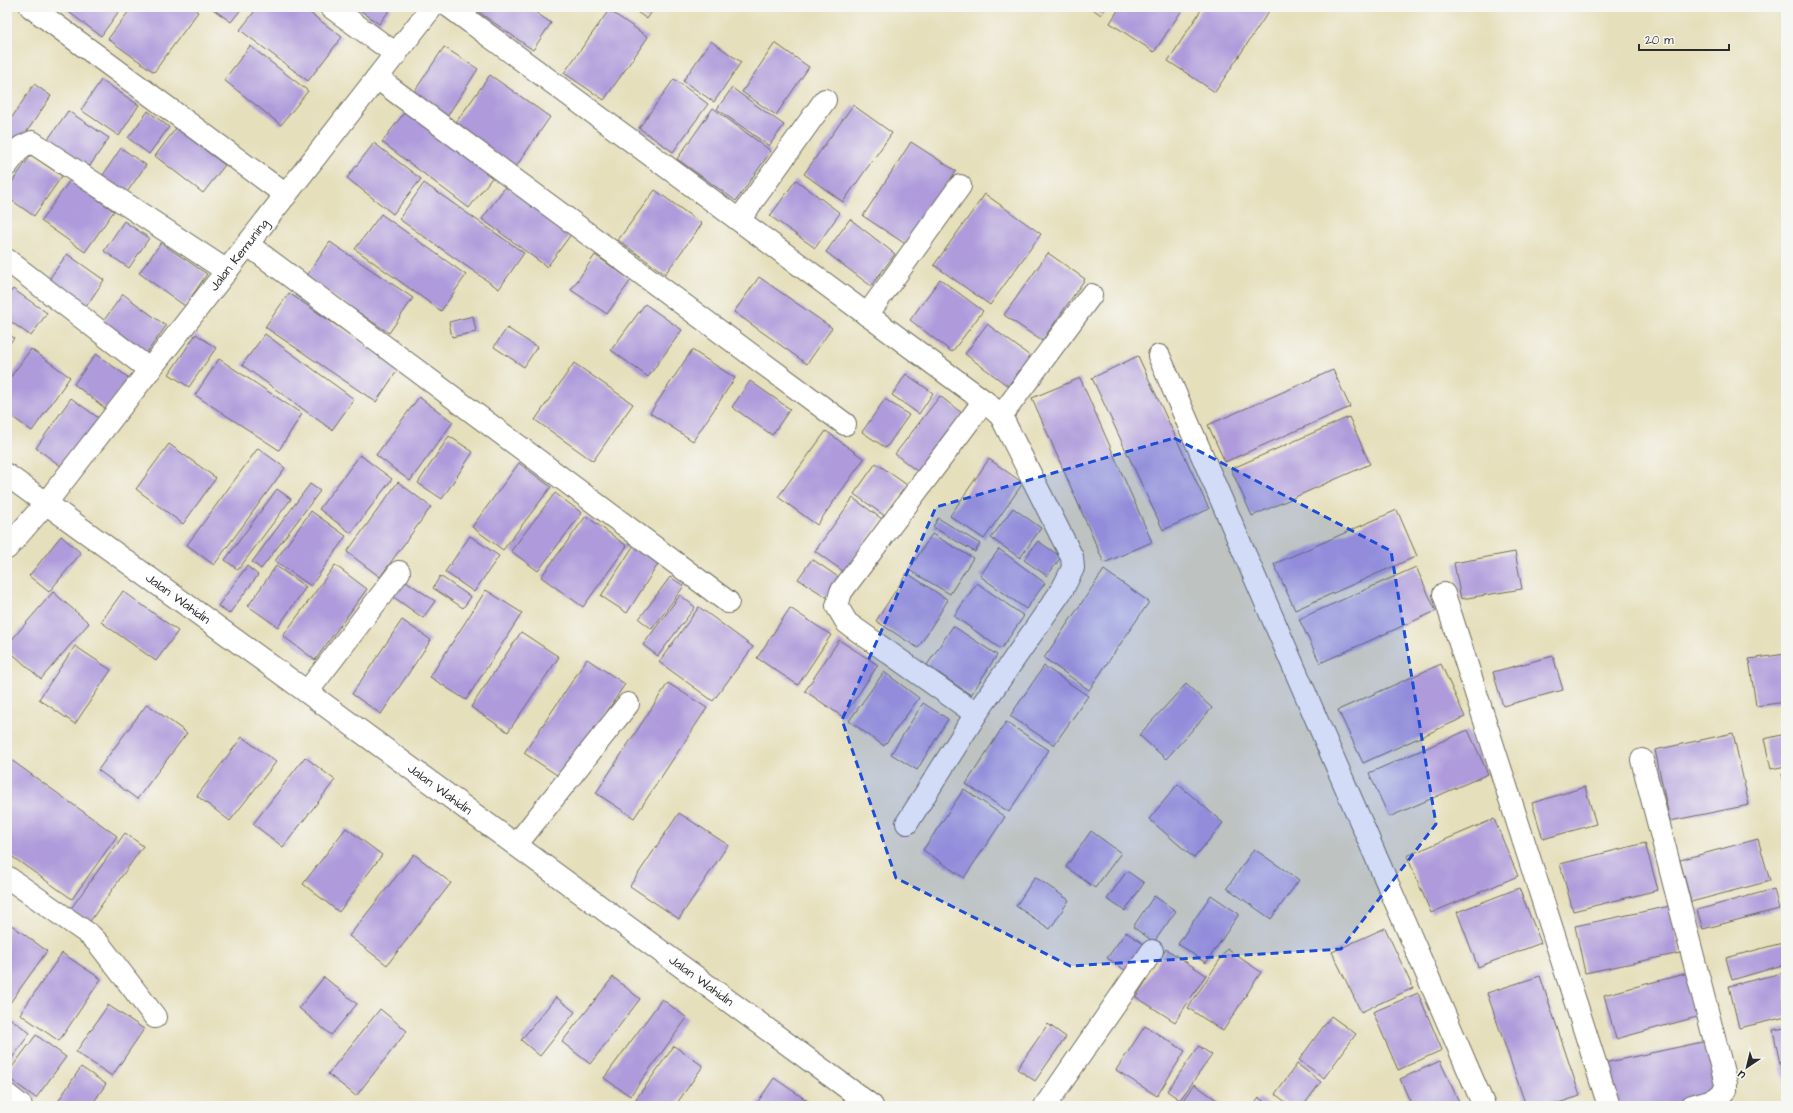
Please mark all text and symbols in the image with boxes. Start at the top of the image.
scale bar [1639,26,1729,52]
text: 20 m [1645,32,1674,49]
street label: Jalan Kemuning [205,215,274,295]
street label: Jalan Wahidin [142,569,215,629]
street label: Jalan Wahidin [404,760,476,819]
street label: Jalan Wahidin [665,951,738,1011]
north arrow [1727,1047,1767,1087]
text: U [1735,1067,1749,1083]

